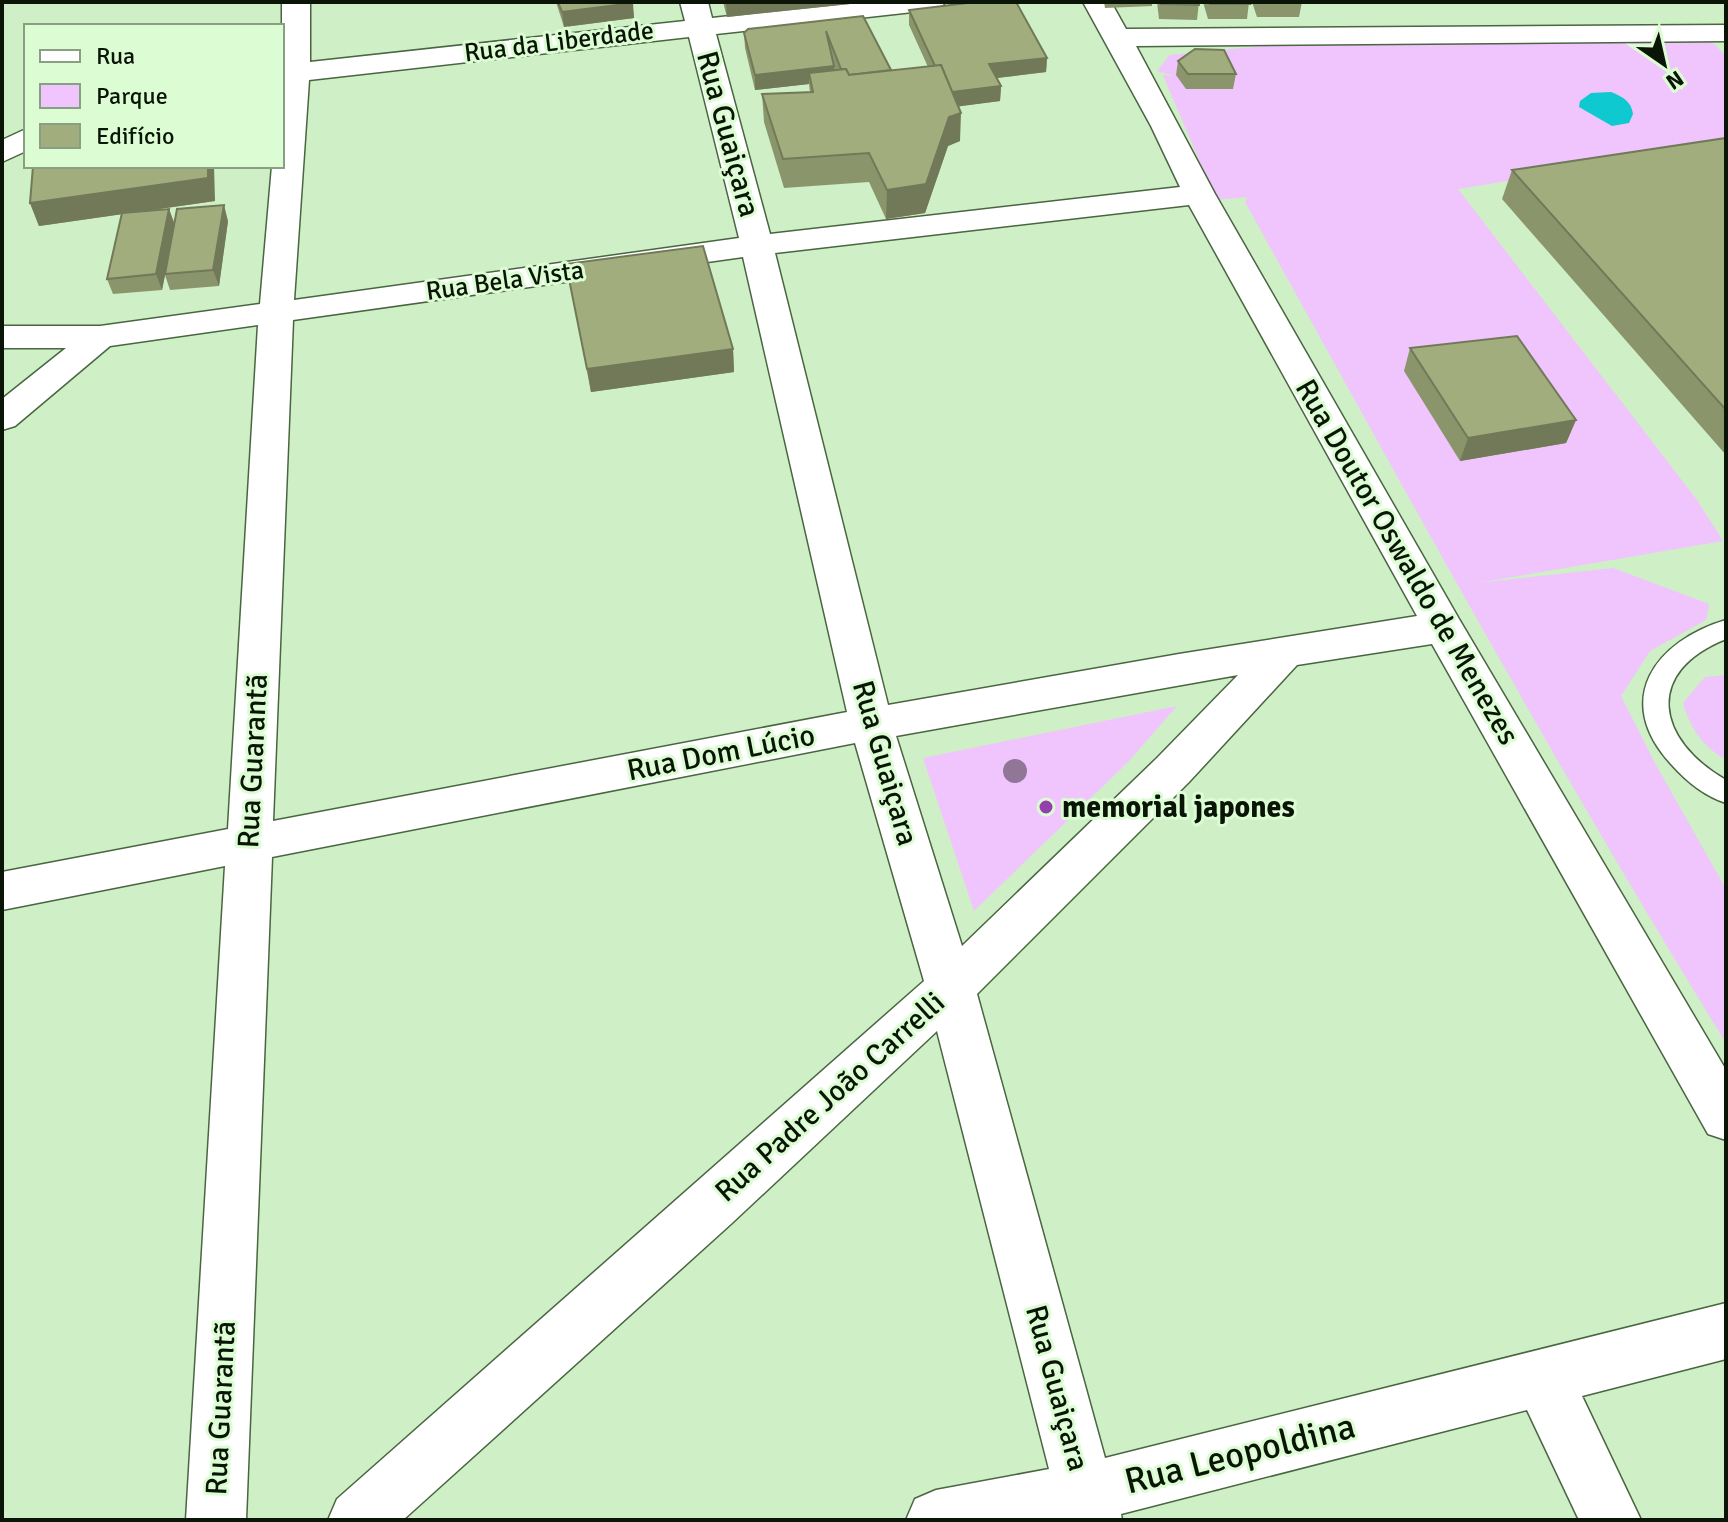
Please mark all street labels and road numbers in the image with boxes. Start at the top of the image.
street label: Rua da Liberdade [462,14,656,70]
street label: Rua Guaiçara [688,47,768,221]
street label: Rua Bela Vista [424,254,586,308]
street label: Rua Doutor Oswaldo de Menezes [1287,373,1527,751]
street label: Rua Guarantã [230,673,276,849]
street label: Rua Guaiçara [844,676,926,850]
street label: Rua Dom Lúcio [624,717,818,789]
street label: Rua Padre João Carrelli [708,984,952,1210]
street label: Rua Guaiçara [1017,1301,1097,1475]
street label: Rua Guarantã [198,1320,244,1496]
street label: Rua Leopoldina [1120,1404,1360,1504]

